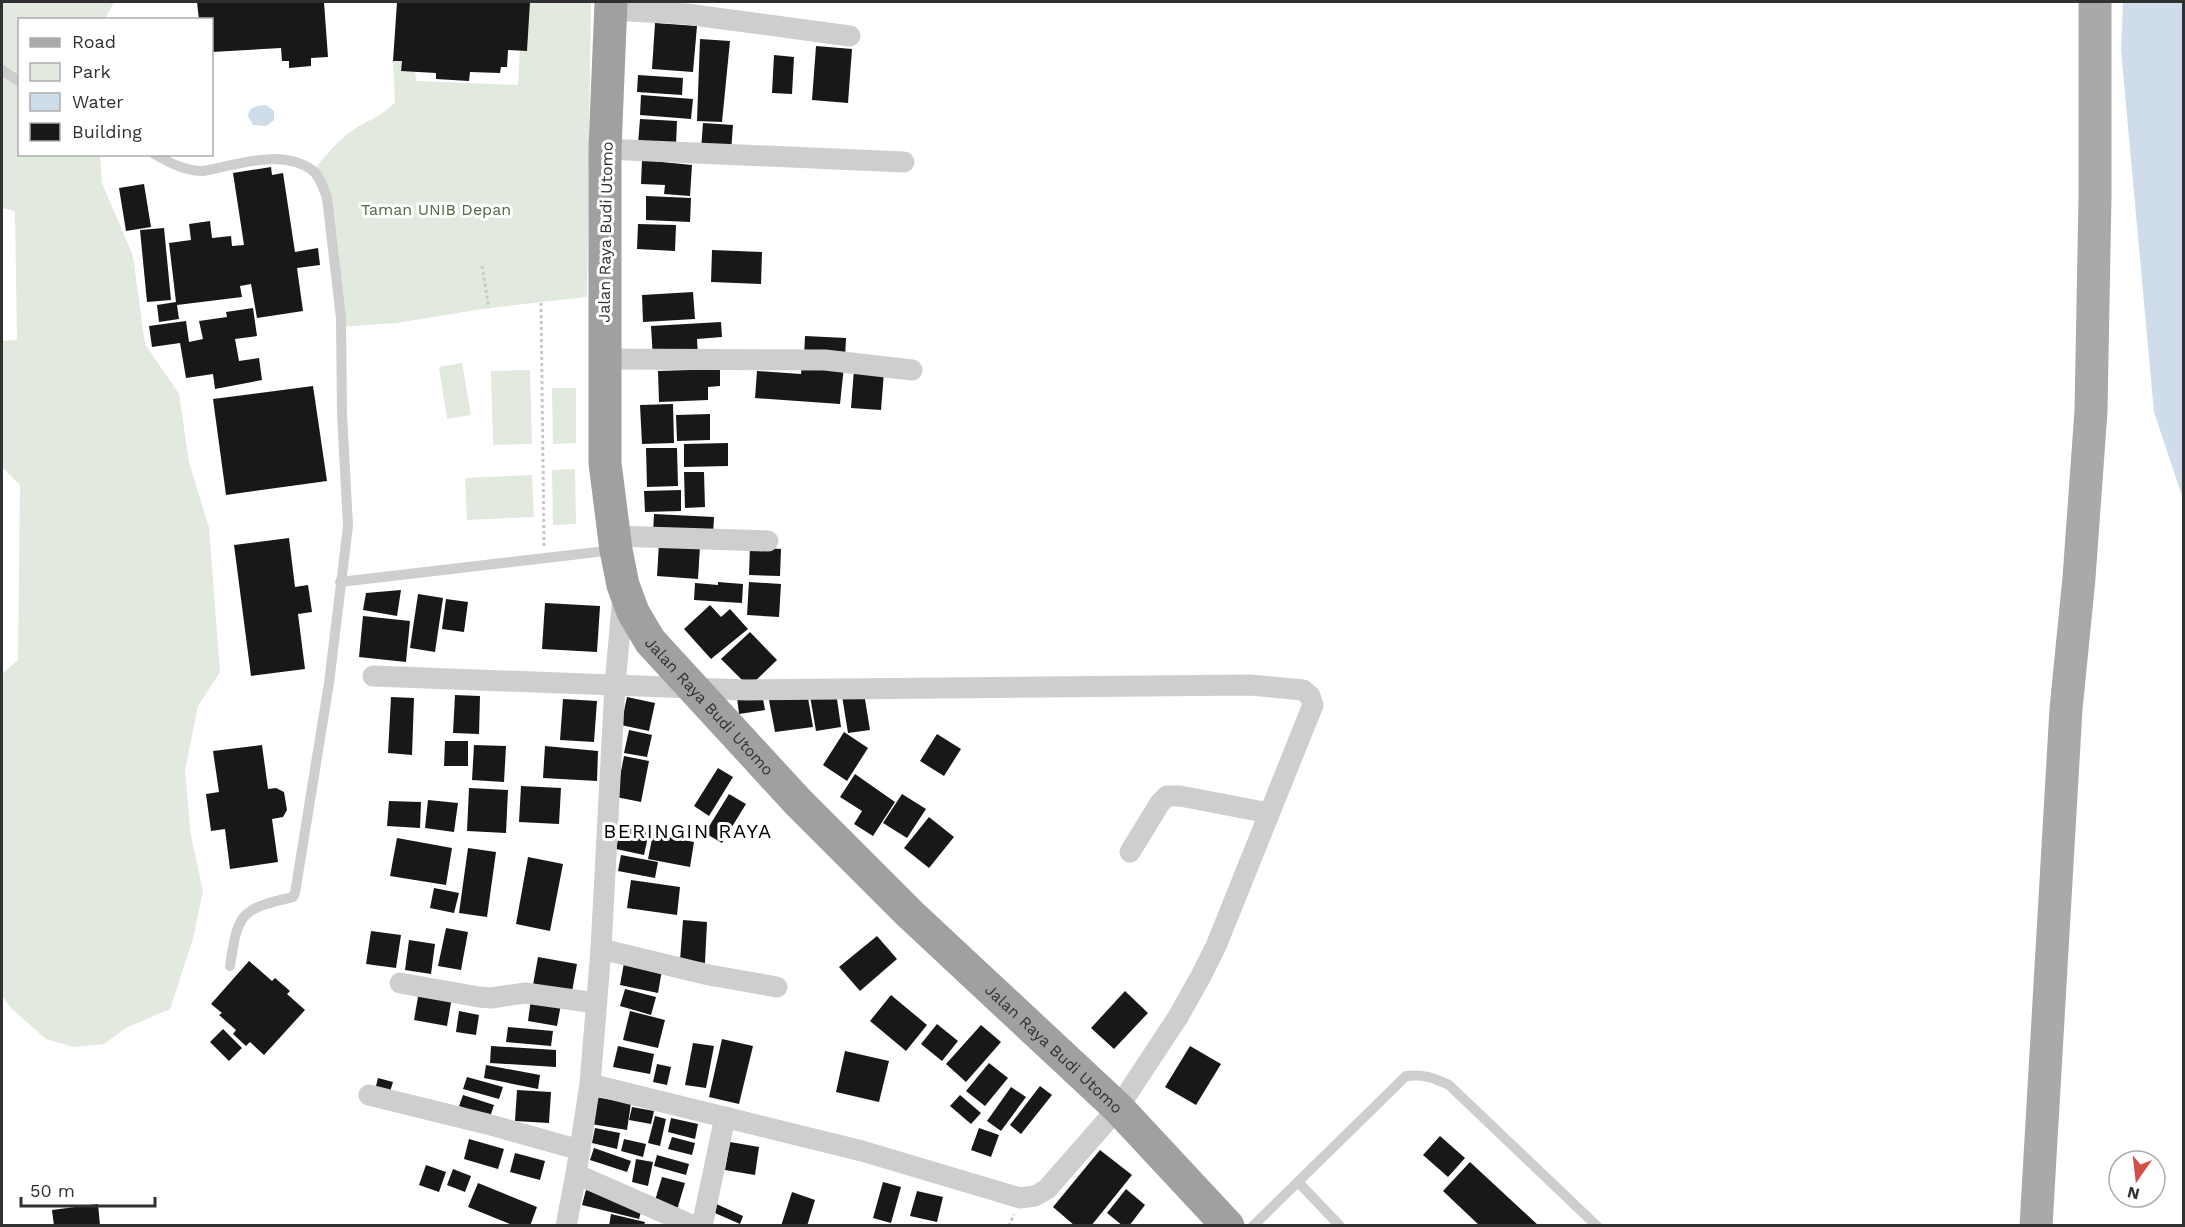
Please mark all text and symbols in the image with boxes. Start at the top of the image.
legend [18,18,213,156]
text: Road [72,31,116,52]
text: Park [72,61,111,82]
text: Water [72,91,124,112]
text: Building [72,121,142,142]
street label: Jalan Raya Budi Utomo [594,141,617,323]
park label: Taman UNIB Depan [361,200,511,219]
street label: Jalan Raya Budi Utomo [641,633,778,779]
district label: BERINGIN RAYA [603,819,773,843]
street label: Jalan Raya Budi Utomo [981,980,1126,1118]
north arrow [2107,1149,2167,1209]
scale bar [21,1170,154,1208]
text: 50 m [30,1180,75,1201]
text: N [2125,1182,2142,1204]

